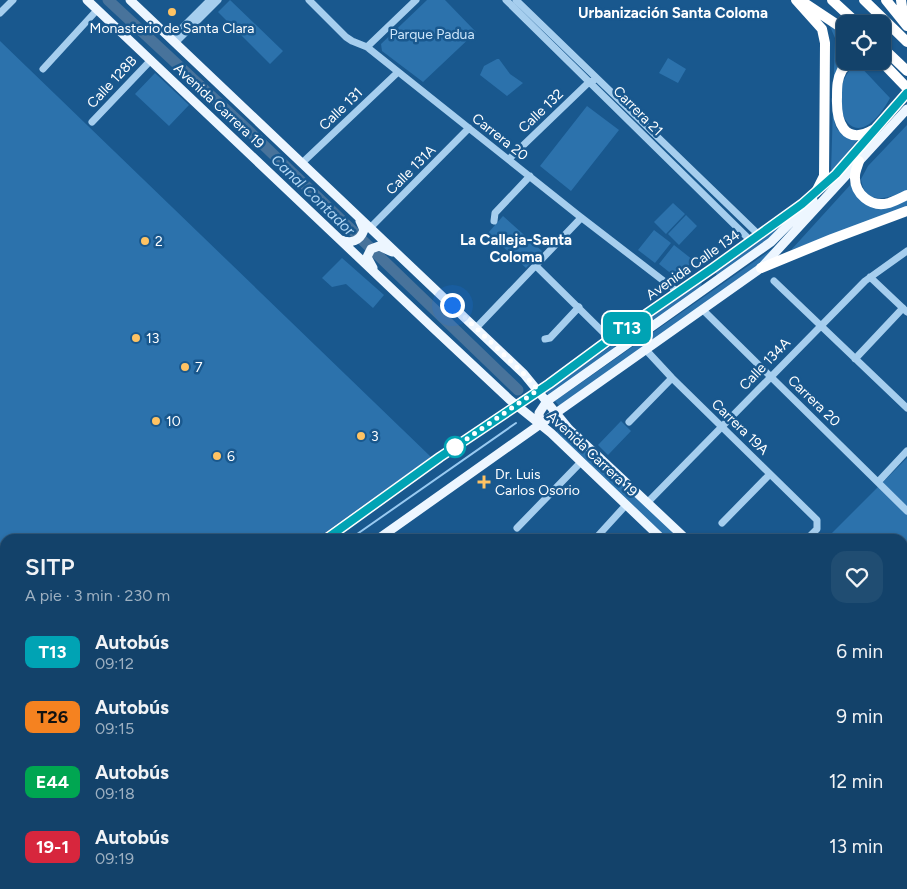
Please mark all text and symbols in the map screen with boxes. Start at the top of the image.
district label: Urbanización Santa Coloma [578,4,768,22]
marker: Monasterio de Santa Clara [166,6,178,18]
map controls [836,15,891,70]
button: locate [836,15,891,70]
place label: Monasterio de Santa Clara [90,20,254,37]
park label: Parque Padua [389,26,475,43]
street label: Calle 128B [84,52,140,112]
street label: Avenida Carrera 19 [170,60,268,152]
street label: Carrera 21 [610,83,666,139]
street label: Calle 131 [316,84,366,134]
street label: Calle 132 [515,86,567,136]
street label: Carrera 20 [469,110,531,164]
street label: Calle 131A [383,141,440,198]
water label: Canal Contador [268,151,359,240]
street label: Avenida Calle 134 [643,226,743,304]
district label: La Calleja-Santa Coloma [460,231,572,266]
place label: 2 [155,233,163,250]
marker: 2 [139,235,151,247]
your location [440,293,465,318]
line badge: T13 [598,312,656,344]
text: T13 [613,317,641,339]
place label: 13 [146,330,159,347]
marker: 13 [130,332,142,344]
street label: Calle 134A [736,334,794,394]
place label: 7 [195,359,203,376]
marker: 7 [179,361,191,373]
street label: Carrera 20 [784,372,844,430]
street label: Carrera 19A [708,396,772,459]
street label: Avenida Carrera 19 [543,408,641,500]
place label: 10 [166,413,181,430]
marker: 10 [150,415,162,427]
place label: 3 [371,428,379,445]
marker: 3 [355,430,367,442]
unlabelled marker [444,436,466,458]
place label: 6 [227,448,235,465]
marker: 6 [211,450,223,462]
place label: Dr. Luis Carlos Osorio [495,466,580,499]
marker: Dr. Luis Carlos Osorio [477,475,491,489]
button: heart [831,551,883,603]
text: SITP [25,552,74,581]
text: A pie · 3 min · 230 m [25,586,170,605]
text: Autobús [95,631,169,654]
text: 6 min [836,640,883,663]
text: T13 [38,641,67,663]
text: 09:12 [95,654,134,673]
text: Autobús [95,696,169,719]
text: 9 min [836,705,883,728]
text: T26 [37,706,68,728]
text: 09:15 [95,719,134,738]
text: Autobús [95,761,169,784]
text: 12 min [829,770,883,793]
text: E44 [36,771,69,793]
text: 09:18 [95,784,135,803]
text: Autobús [95,826,169,849]
text: 13 min [829,835,883,858]
text: 19-1 [36,836,69,858]
text: 09:19 [95,849,134,868]

